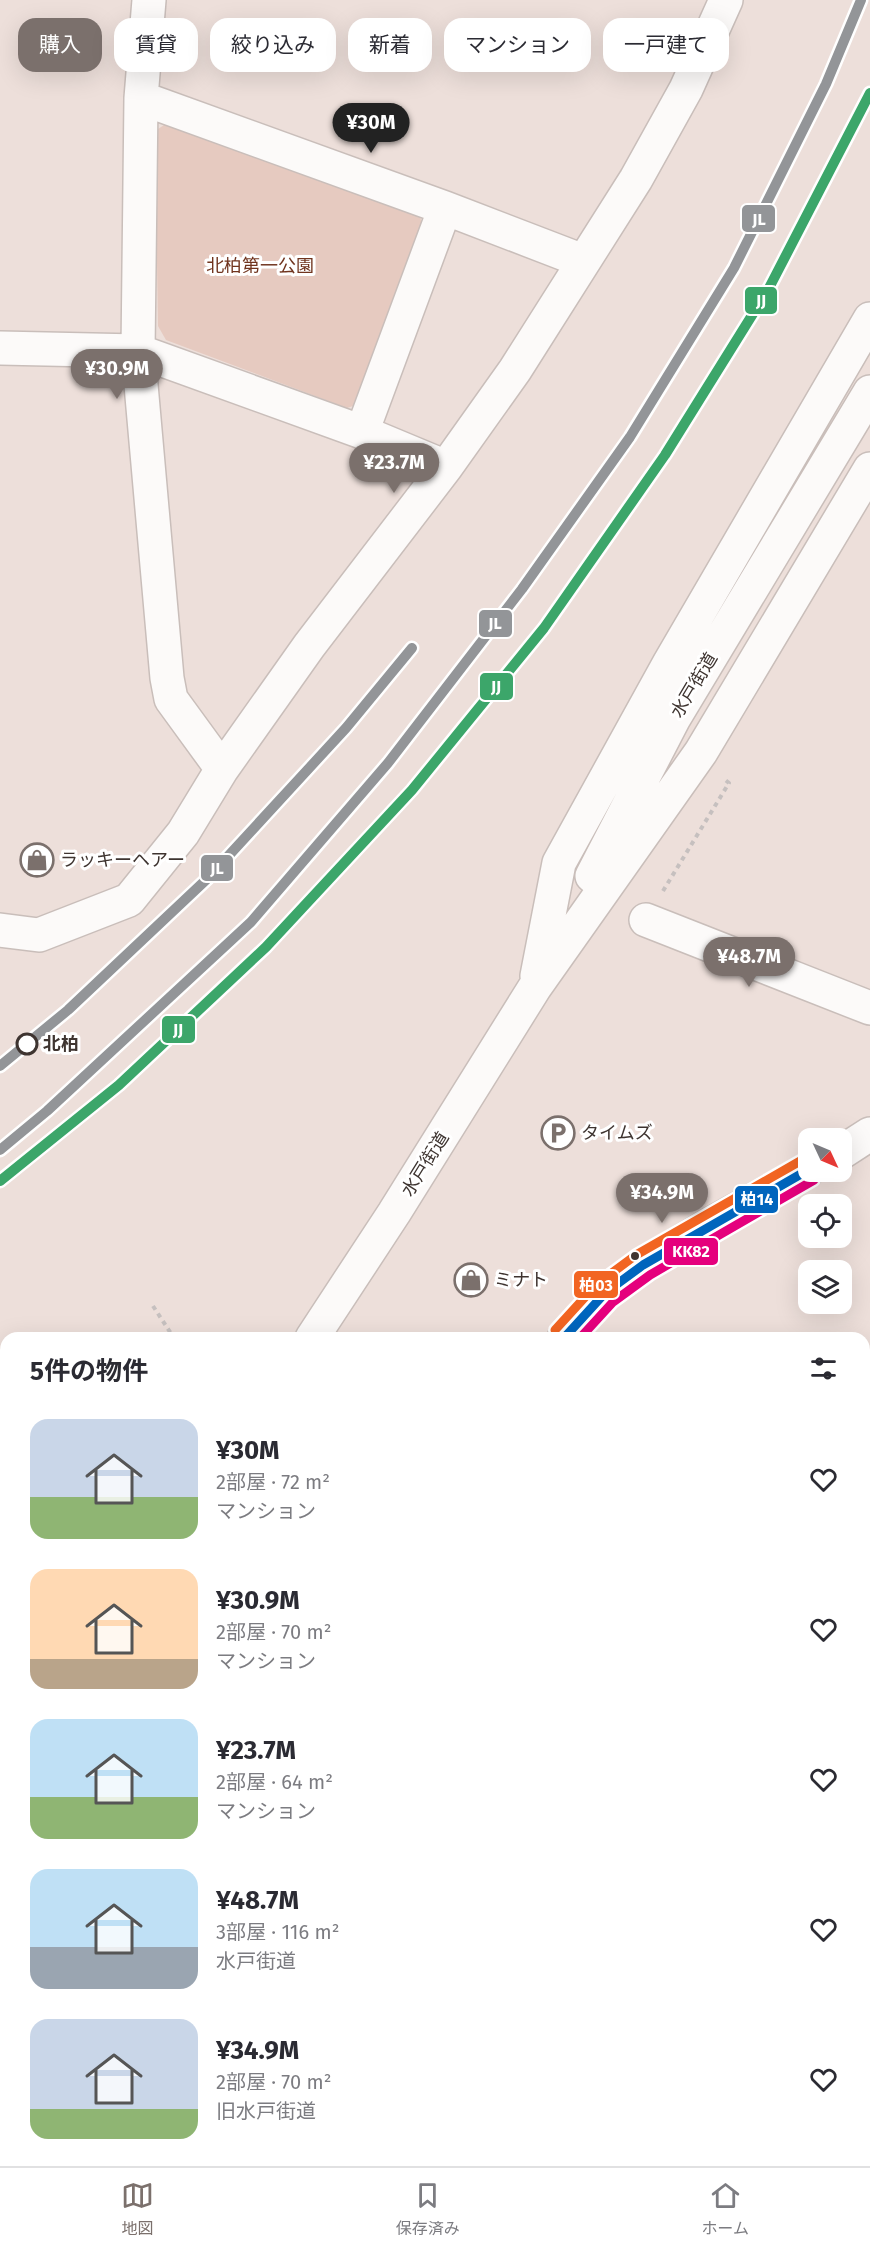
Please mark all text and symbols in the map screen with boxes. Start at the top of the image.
chip: 購入 [18,18,102,72]
chip: 賃貸 [114,18,198,72]
chip: 絞り込み [210,18,336,72]
chip: 新着 [348,18,432,72]
chip: マンション [444,18,591,72]
chip: 一戸建て [603,18,729,72]
pin: ¥30M [335,103,407,154]
text: ¥30M [347,110,395,134]
line badge: JL [741,204,776,233]
text: JL [751,210,766,229]
park label: 北柏第一公園 [206,255,314,277]
line badge: JJ [744,286,778,315]
text: JJ [755,291,766,310]
pin: ¥30.9M [68,349,166,400]
text: ¥30.9M [85,356,149,380]
pin: ¥23.7M [345,443,443,494]
text: ¥23.7M [363,450,425,474]
line badge: JL [478,609,513,638]
text: JL [487,614,502,633]
street label: 水戸街道 [666,648,722,722]
line badge: JJ [479,672,514,701]
text: JJ [490,677,501,696]
shop icon: ラッキーヘアー [19,842,55,878]
place label: ラッキーヘアー [60,849,185,871]
line badge: JL [200,854,234,882]
text: JL [209,859,224,878]
pin: ¥48.7M [700,937,798,988]
text: ¥48.7M [717,944,781,968]
line badge: JJ [161,1015,196,1044]
text: JJ [172,1020,183,1039]
marker: 北柏 [16,1033,38,1055]
place label: 北柏 [43,1033,79,1055]
parking icon: タイムズ [540,1115,576,1151]
place label: タイムズ [581,1122,653,1144]
street label: 水戸街道 [397,1128,453,1200]
north arrow [798,1128,852,1182]
map controls [798,1128,852,1314]
pin: ¥34.9M [613,1173,711,1224]
text: ¥34.9M [630,1180,694,1204]
line badge: 柏14 [734,1185,779,1214]
text: 柏14 [741,1190,773,1209]
button: locate [798,1194,852,1248]
line badge: KK82 [663,1237,719,1266]
text: KK82 [672,1242,710,1261]
unlabelled marker [629,1250,641,1262]
button: layers [798,1260,852,1314]
shop icon: ミナト [453,1262,489,1298]
place label: ミナト [494,1269,548,1291]
line badge: 柏03 [573,1270,619,1299]
text: 柏03 [579,1276,613,1295]
icon: filters [807,1352,840,1385]
text: 5件の物件 [30,1356,148,1387]
text: ¥30M [216,1435,280,1466]
icon: home [78,1443,150,1515]
icon: heart [807,1463,840,1496]
text: 2部屋 · 72 m² [216,1470,330,1494]
text: マンション [216,1499,316,1523]
text: ¥30.9M [216,1585,300,1616]
icon: home [78,1593,150,1665]
icon: heart [807,1613,840,1646]
text: 2部屋 · 70 m² [216,1620,331,1644]
text: マンション [216,1649,316,1673]
text: ¥23.7M [216,1735,296,1766]
icon: home [78,1743,150,1815]
icon: heart [807,1763,840,1796]
text: 2部屋 · 64 m² [216,1770,333,1794]
text: マンション [216,1799,316,1823]
text: ¥48.7M [216,1885,299,1916]
icon: home [78,1893,150,1965]
icon: heart [807,1913,840,1946]
text: 3部屋 · 116 m² [216,1920,339,1944]
text: 水戸街道 [216,1949,296,1973]
text: ¥34.9M [216,2035,299,2066]
icon: home [78,2043,150,2115]
icon: heart [807,2063,840,2096]
text: 2部屋 · 70 m² [216,2070,331,2094]
text: 旧水戸街道 [216,2099,316,2123]
tab: 地図 [121,2179,154,2239]
tab: 保存済み [396,2179,460,2239]
tab: ホーム [702,2179,749,2239]

